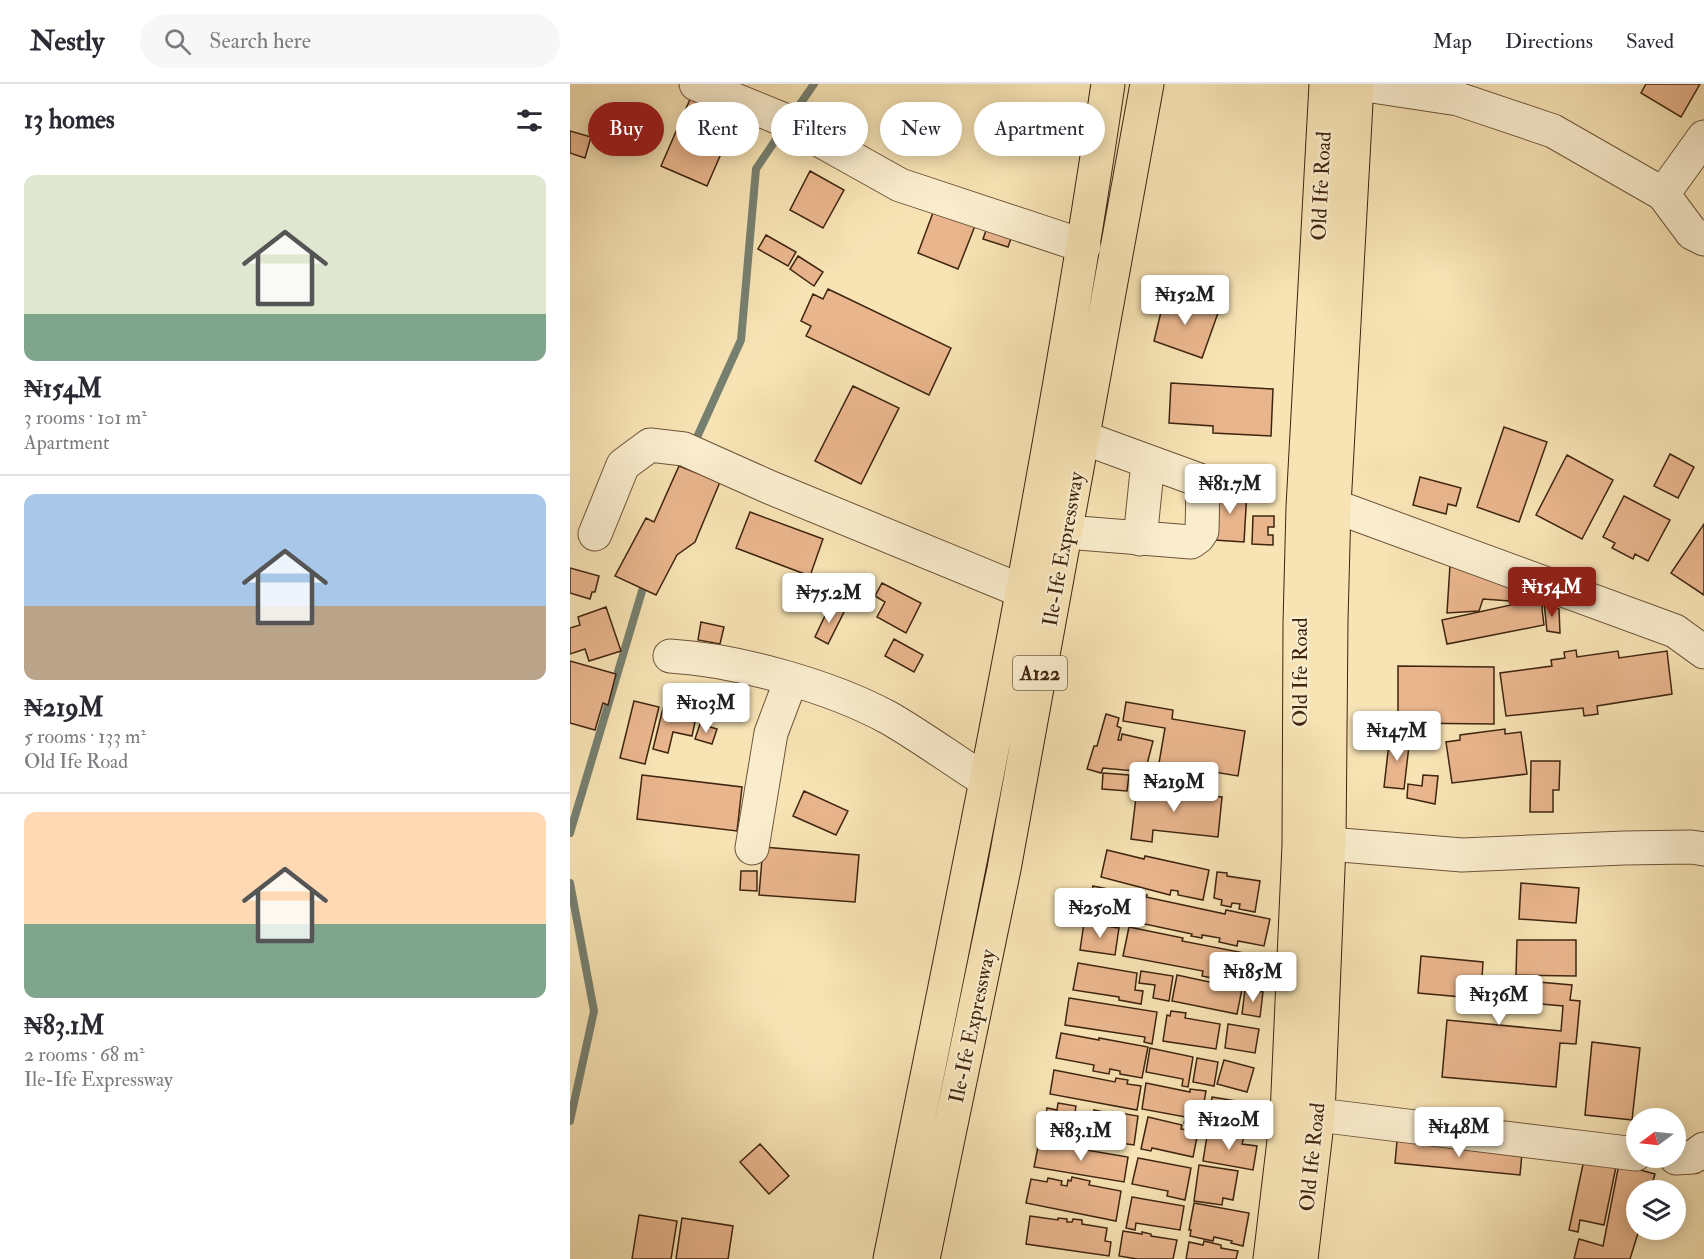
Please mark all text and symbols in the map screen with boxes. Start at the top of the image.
search box [140,14,560,68]
text: Nestly [30,24,104,59]
icon: search [161,25,194,58]
text: Search here [209,27,311,55]
text: Map [1432,28,1472,55]
text: Directions [1505,28,1593,55]
text: Saved [1626,28,1674,55]
chip: Buy [588,102,664,156]
chip: Rent [676,102,759,156]
chip: Filters [771,102,868,156]
chip: New [880,102,962,156]
chip: Apartment [974,102,1105,156]
text: 13 homes [24,104,115,136]
icon: filters [513,104,546,137]
street label: Old Ife Road [1305,130,1338,241]
icon: home [231,214,339,322]
pin: ₦152M [1143,275,1227,326]
text: ₦152M [1155,282,1215,307]
text: ₦154M [24,373,102,405]
text: 3 rooms · 101 m² [24,405,147,430]
text: Apartment [24,430,109,455]
pin: ₦81.7M [1181,464,1279,515]
street label: Ile-Ife Expressway [1037,469,1090,628]
text: ₦81.7M [1199,471,1261,496]
icon: home [231,533,339,641]
pin: ₦154M [1510,567,1594,618]
pin: ₦75.2M [780,573,878,624]
text: ₦154M [1522,574,1582,599]
text: ₦75.2M [796,580,862,605]
street label: Old Ife Road [1287,617,1314,727]
road number: A122 [1013,656,1067,690]
pin: ₦103M [664,683,748,734]
text: ₦103M [677,690,735,715]
text: ₦219M [24,692,104,724]
pin: ₦147M [1355,711,1439,762]
text: ₦147M [1367,718,1427,743]
text: 5 rooms · 133 m² [24,724,146,749]
text: Old Ife Road [24,749,128,774]
pin: ₦219M [1132,762,1216,813]
text: ₦219M [1143,769,1205,794]
icon: home [231,851,339,959]
pin: ₦250M [1058,888,1142,939]
text: ₦250M [1069,895,1131,920]
street label: Ile-Ife Expressway [943,946,1002,1105]
pin: ₦185M [1211,952,1295,1003]
text: ₦185M [1223,959,1283,984]
pin: ₦136M [1457,975,1541,1026]
text: ₦136M [1470,982,1528,1007]
text: ₦83.1M [24,1010,104,1042]
text: 2 rooms · 68 m² [24,1042,145,1067]
text: Ile-Ife Expressway [24,1067,173,1092]
pin: ₦120M [1187,1100,1271,1151]
street label: Old Ife Road [1293,1101,1332,1213]
text: ₦120M [1198,1107,1260,1132]
pin: ₦148M [1417,1107,1501,1158]
north arrow [1626,1108,1686,1168]
map controls [1626,1108,1686,1240]
pin: ₦83.1M [1032,1111,1130,1162]
text: ₦148M [1428,1114,1490,1139]
text: ₦83.1M [1050,1118,1112,1143]
button: layers [1626,1180,1686,1240]

